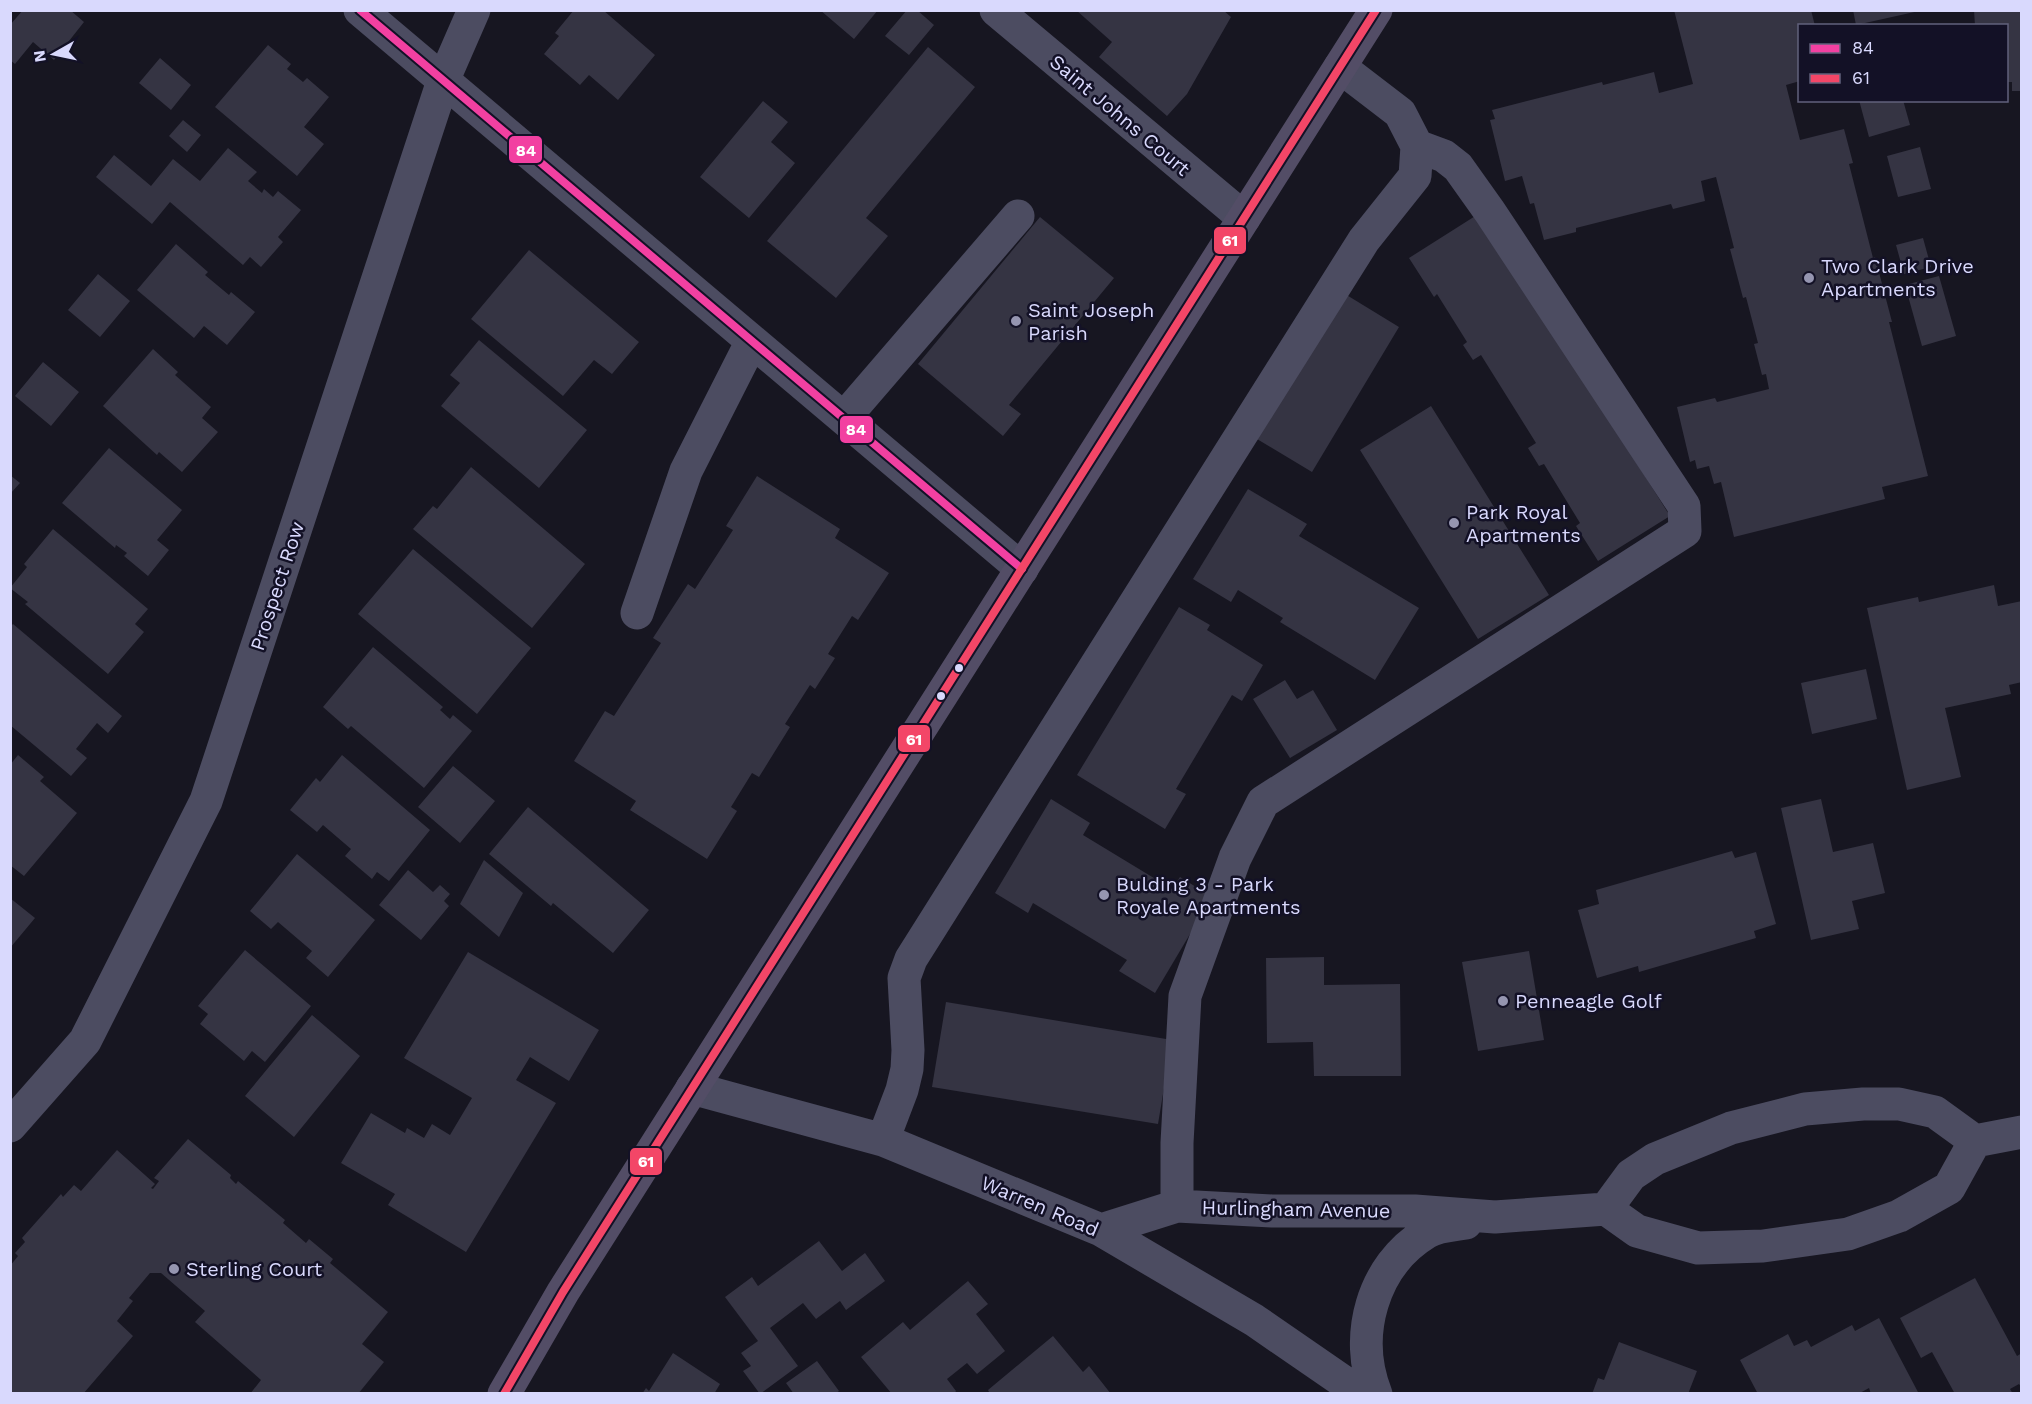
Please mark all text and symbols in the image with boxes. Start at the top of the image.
north arrow [24,24,84,84]
legend [1798,24,2008,102]
text: 84 [1852,37,1874,58]
text: N [29,49,50,64]
street label: Saint Johns Court [1045,49,1195,181]
text: 61 [1852,67,1870,88]
line badge: 84 [508,135,543,164]
text: 84 [516,141,536,160]
line badge: 61 [1213,226,1247,255]
text: 61 [1222,231,1238,250]
place label: Two Clark Drive Apartments [1821,254,1974,301]
marker: Two Clark Drive Apartments [1802,271,1816,285]
place label: Saint Joseph Parish [1028,298,1154,345]
marker: Saint Joseph Parish [1009,314,1023,328]
line badge: 84 [839,415,874,444]
text: 84 [846,420,866,439]
place label: Park Royal Apartments [1466,500,1581,547]
marker: Park Royal Apartments [1447,516,1461,530]
street label: Prospect Row [245,518,309,654]
unlabelled marker [953,662,965,674]
unlabelled marker [935,690,947,702]
line badge: 61 [897,724,931,753]
text: 61 [906,730,922,749]
place label: Bulding 3 - Park Royale Apartments [1116,872,1300,919]
marker: Bulding 3 - Park Royale Apartments [1097,888,1111,902]
place label: Penneagle Golf [1515,989,1662,1013]
marker: Penneagle Golf [1496,994,1510,1008]
line badge: 61 [629,1147,663,1176]
text: 61 [638,1152,654,1171]
street label: Warren Road [978,1170,1102,1242]
street label: Hurlingham Avenue [1201,1195,1391,1223]
place label: Sterling Court [186,1257,323,1281]
marker: Sterling Court [167,1262,181,1276]

